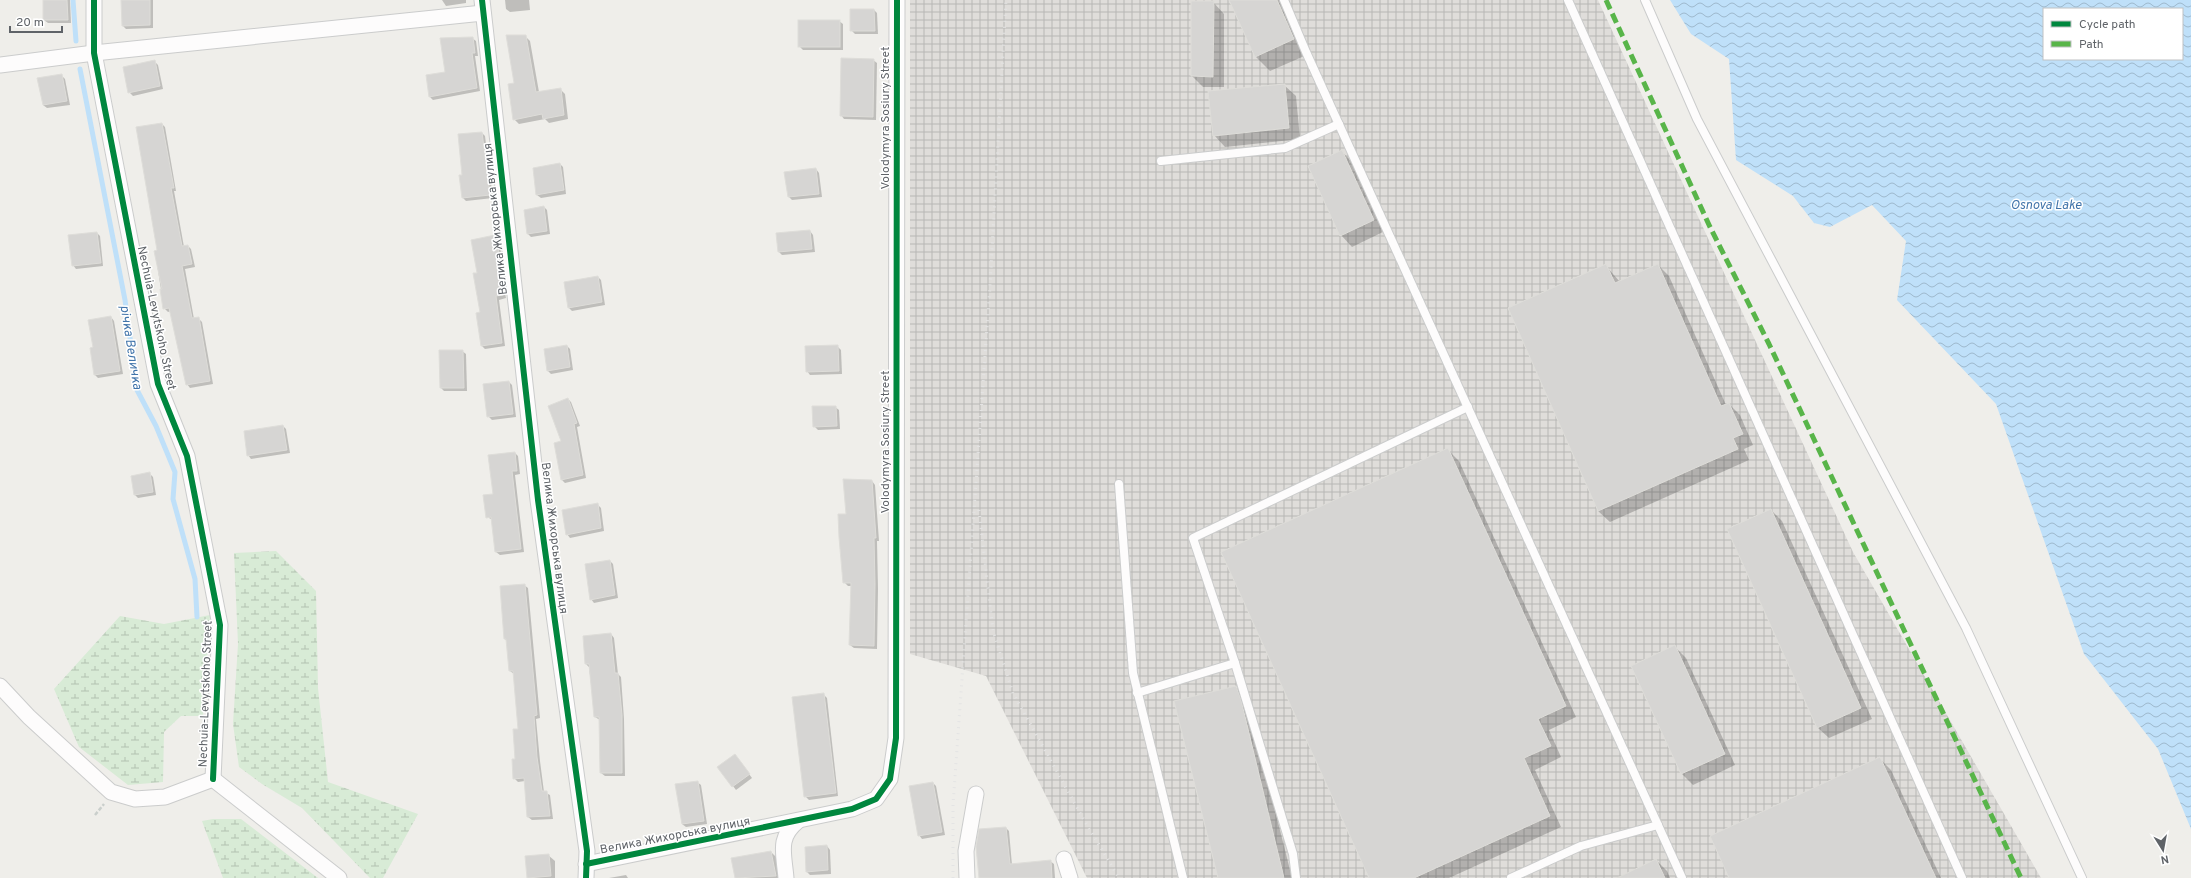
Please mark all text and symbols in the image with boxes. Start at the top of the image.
scale bar [10,8,62,34]
legend [2043,8,2183,60]
text: 20 m [16,15,44,31]
text: Cycle path [2079,17,2136,33]
text: Path [2079,37,2104,53]
street label: Volodymyra Sosiury Street [878,47,894,189]
street label: Велика Жихорська вулиця [480,142,512,296]
water label: Osnova Lake [2011,198,2082,214]
street label: Nechuia-Levytskoho Street [133,245,179,392]
water label: річка Величка [115,304,145,391]
street label: Volodymyra Sosiury Street [878,371,894,513]
street label: Велика Жихорська вулиця [537,461,571,615]
street label: Nechuia-Levytskoho Street [195,620,217,768]
street label: Велика Жихорська вулиця [599,814,752,858]
north arrow [2143,830,2183,870]
text: N [2160,851,2170,866]

